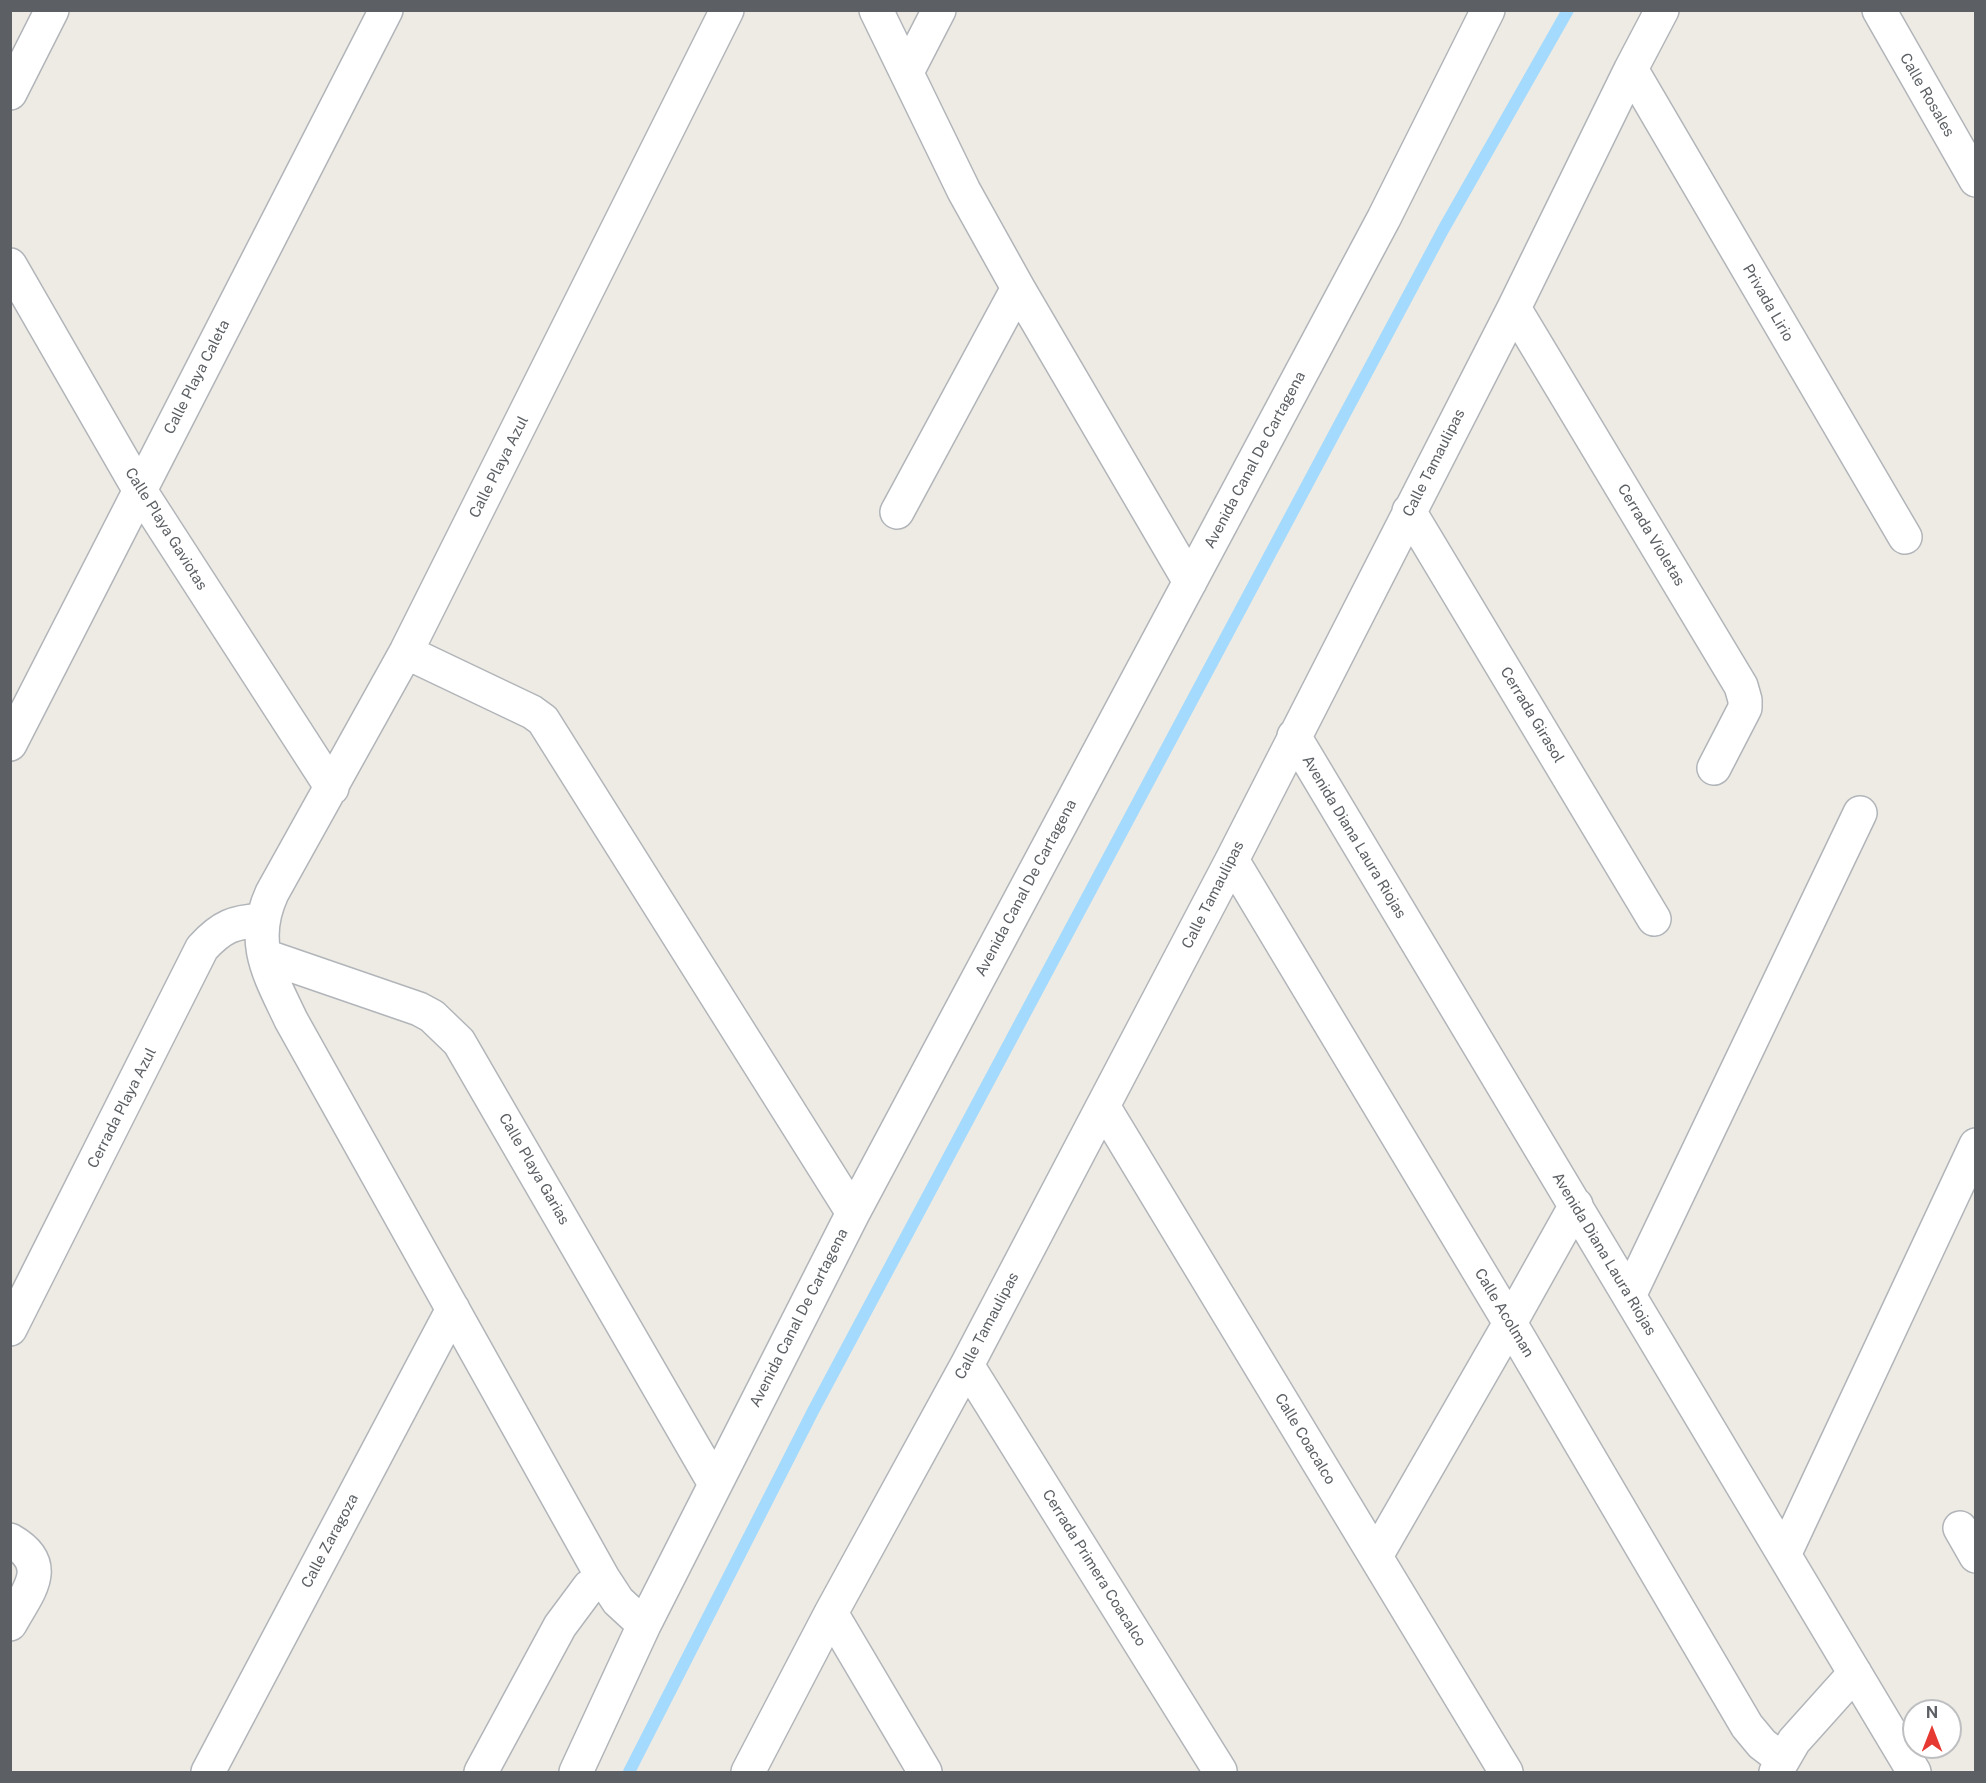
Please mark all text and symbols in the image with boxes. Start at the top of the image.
street label: Calle Rosales [1896,50,1958,140]
street label: Privada Lirio [1739,261,1797,345]
street label: Calle Playa Caleta [160,317,234,437]
street label: Avenida Canal De Cartagena [1201,368,1309,552]
street label: Calle Tamaulipas [1399,406,1469,520]
street label: Calle Playa Azul [466,413,532,521]
street label: Calle Playa Gaviotas [121,464,211,594]
street label: Cerrada Violetas [1614,481,1688,589]
street label: Cerrada Girasol [1496,664,1568,766]
street label: Avenida Diana Laura Riojas [1298,752,1410,922]
street label: Avenida Canal De Cartagena [972,796,1080,980]
street label: Calle Tamaulipas [1178,838,1248,952]
street label: Cerrada Playa Azul [84,1045,160,1171]
street label: Calle Playa Garias [495,1110,573,1228]
street label: Avenida Diana Laura Riojas [1548,1169,1660,1339]
street label: Avenida Canal De Cartagena [746,1226,852,1410]
street label: Calle Acolman [1470,1265,1538,1361]
street label: Calle Tamaulipas [951,1269,1023,1383]
street label: Calle Coacalco [1271,1390,1339,1488]
street label: Cerrada Primera Coacalco [1038,1486,1150,1650]
street label: Calle Zaragoza [298,1491,362,1591]
north arrow [1902,1699,1962,1759]
text: N [1926,1703,1938,1722]

